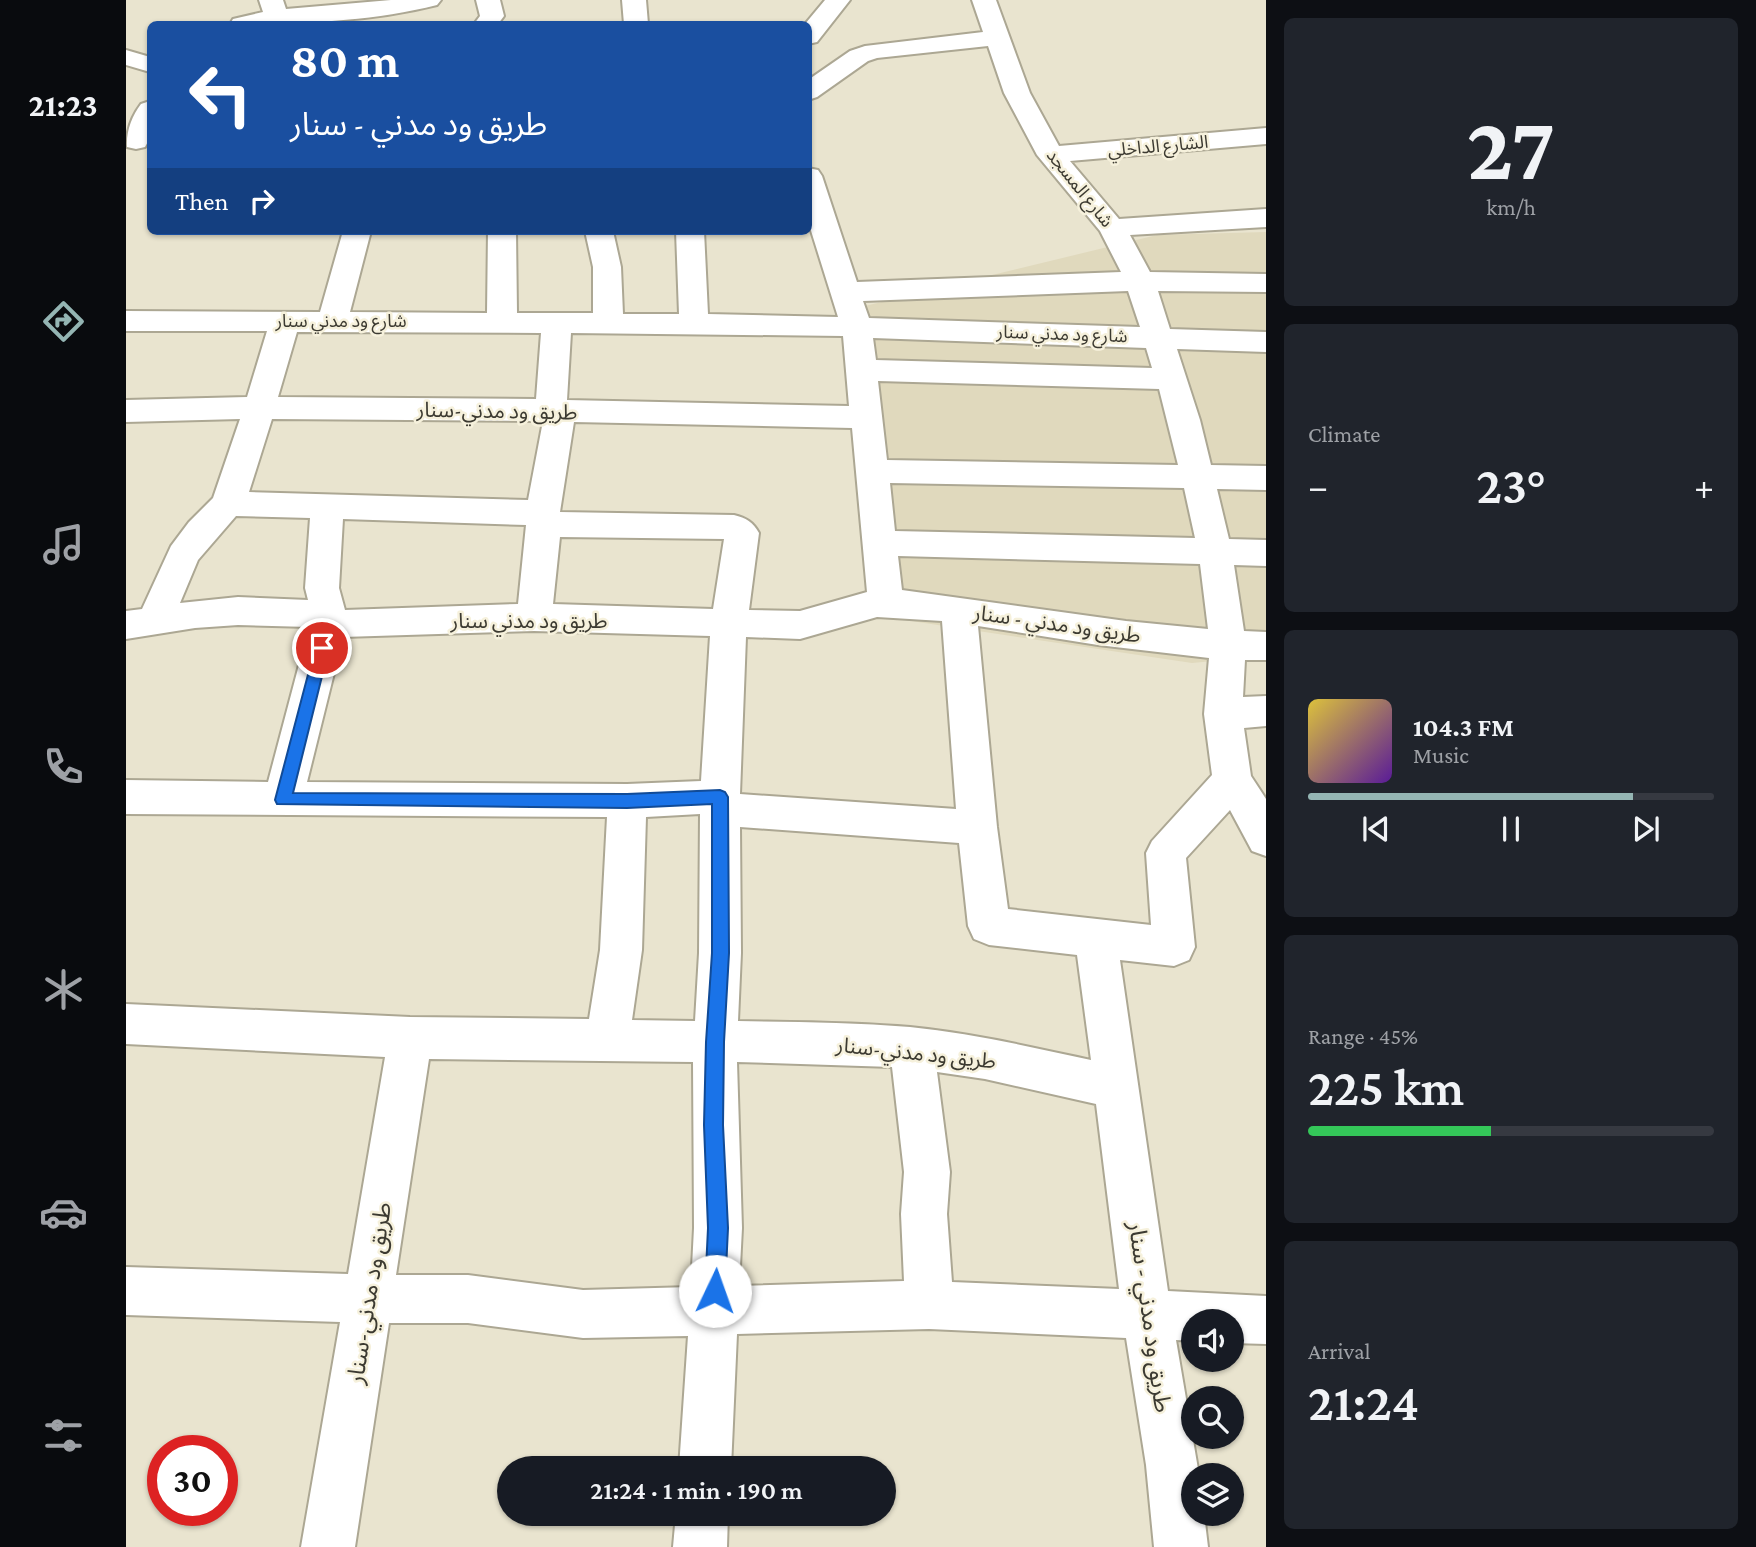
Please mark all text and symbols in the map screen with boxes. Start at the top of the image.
text: 80 m [290,33,399,88]
icon: left [175,49,266,140]
text: 21:23 [28,87,98,123]
text: 27 [1467,97,1555,199]
text: طريق ود مدني - سنار [290,106,547,142]
street label: الشارع الداخلي [1107,132,1209,164]
street label: شارع المسجد [1039,145,1117,233]
icon: right [243,182,281,220]
text: Then [175,187,229,216]
text: km/h [1486,194,1536,220]
icon: directions [39,297,88,346]
street label: شارع ود مدني سنار [274,311,407,335]
street label: شارع ود مدني سنار [995,322,1128,350]
street label: طريق ود مدني-سنار [415,398,578,428]
text: Climate [1308,421,1380,447]
text: 23° [1476,456,1546,514]
text: − [1308,465,1328,507]
text: + [1694,465,1714,507]
icon: music [39,520,88,569]
street label: طريق ود مدني - سنار [970,600,1142,651]
street label: طريق ود مدني سنار [449,609,608,637]
pin [292,618,352,678]
icon: arrive [303,629,341,667]
text: 104.3 FM [1413,713,1514,742]
icon: phone [39,742,88,791]
text: Music [1413,742,1469,768]
icon: previous [1357,810,1395,848]
icon: pause [1492,810,1530,848]
icon: next [1627,810,1665,848]
icon: climate [39,965,88,1014]
text: Range · 45% [1308,1023,1418,1049]
street label: طريق ود مدني-سنار [833,1033,997,1077]
text: 225 km [1308,1058,1464,1116]
icon: car [39,1188,88,1237]
street label: طريق ود مدني-سنار [341,1200,402,1388]
street label: طريق ود مدني - سنار [1118,1219,1177,1415]
position arrow [678,1254,752,1328]
map controls [1181,1309,1244,1526]
button: sound [1181,1309,1244,1372]
text: Arrival [1308,1338,1371,1364]
text: 21:24 [1308,1373,1419,1431]
button: search [1181,1386,1244,1449]
icon: filters [39,1411,88,1460]
speed limit sign: 30 [147,1435,238,1526]
button: layers [1181,1463,1244,1526]
text: 21:24 · 1 min · 190 m [590,1476,803,1505]

